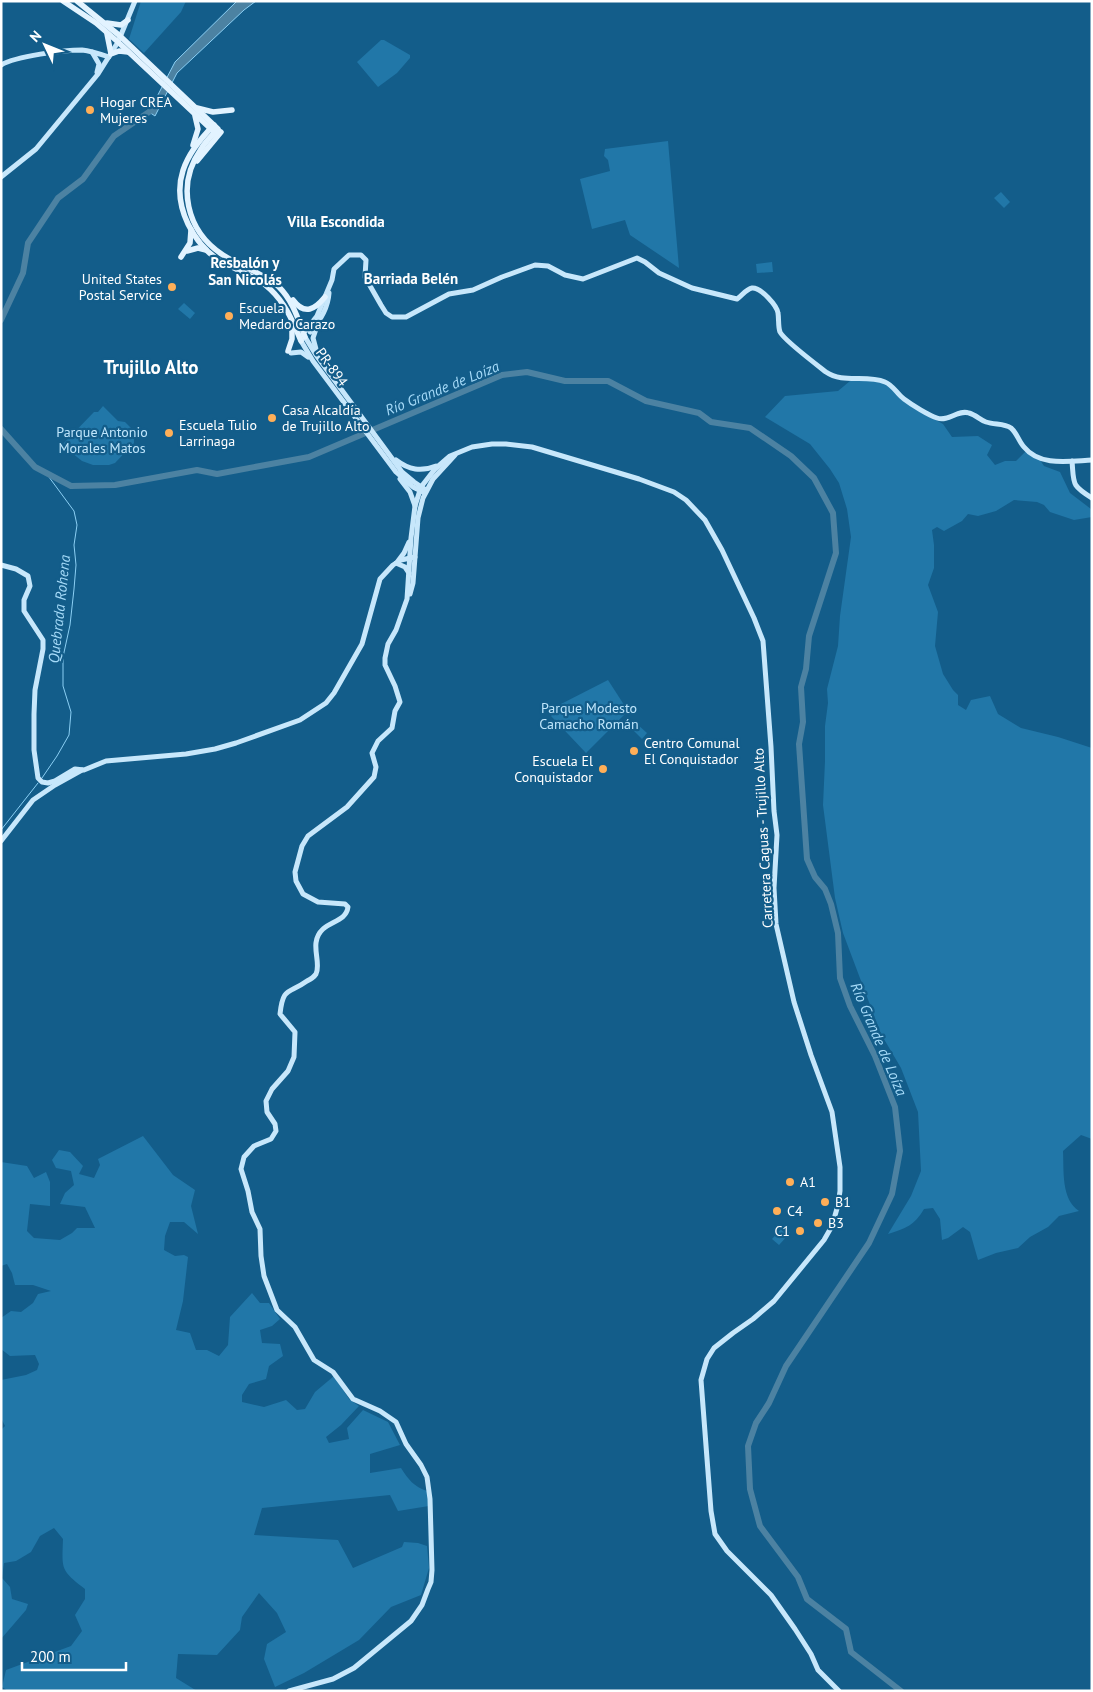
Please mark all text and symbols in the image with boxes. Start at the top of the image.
north arrow [20,20,70,70]
text: N [26,27,45,46]
place label: Hogar CREA Mujeres [100,93,173,127]
marker: Hogar CREA Mujeres [84,104,96,116]
district label: Villa Escondida [286,212,385,231]
district label: Resbalón y San Nicolás [208,253,282,289]
district label: Barriada Belén [364,269,458,288]
place label: United States Postal Service [79,270,162,304]
marker: United States Postal Service [166,281,178,293]
place label: Escuela Medardo Carazo [239,299,335,333]
marker: Escuela Medardo Carazo [223,310,235,322]
street label: PR-894 [312,344,352,390]
district label: Trujillo Alto [103,355,199,379]
water label: Río Grande de Loíza [382,356,502,420]
place label: Casa Alcaldía de Trujillo Alto [282,401,369,435]
marker: Casa Alcaldía de Trujillo Alto [266,412,278,424]
place label: Escuela Tulio Larrinaga [179,416,257,450]
park label: Parque Antonio Morales Matos [56,423,148,457]
marker: Escuela Tulio Larrinaga [163,427,175,439]
water label: Quebrada Rohena [44,553,74,664]
park label: Parque Modesto Camacho Román [539,699,639,733]
place label: Centro Comunal El Conquistador [644,734,740,768]
marker: Centro Comunal El Conquistador [628,745,640,757]
street label: Carretera Caguas - Trujillo Alto [749,747,777,929]
place label: Escuela El Conquistador [514,752,593,786]
marker: Escuela El Conquistador [597,763,609,775]
water label: Río Grande de Loíza [847,979,912,1099]
place label: A1 [800,1173,816,1191]
marker: A1 [784,1176,796,1188]
place label: B1 [835,1193,851,1211]
marker: B1 [819,1196,831,1208]
place label: C4 [787,1202,803,1220]
marker: C4 [771,1205,783,1217]
place label: B3 [828,1214,844,1232]
marker: B3 [812,1217,824,1229]
place label: C1 [774,1222,790,1240]
marker: C1 [794,1225,806,1237]
scale bar [22,1640,126,1672]
text: 200 m [30,1647,71,1666]

